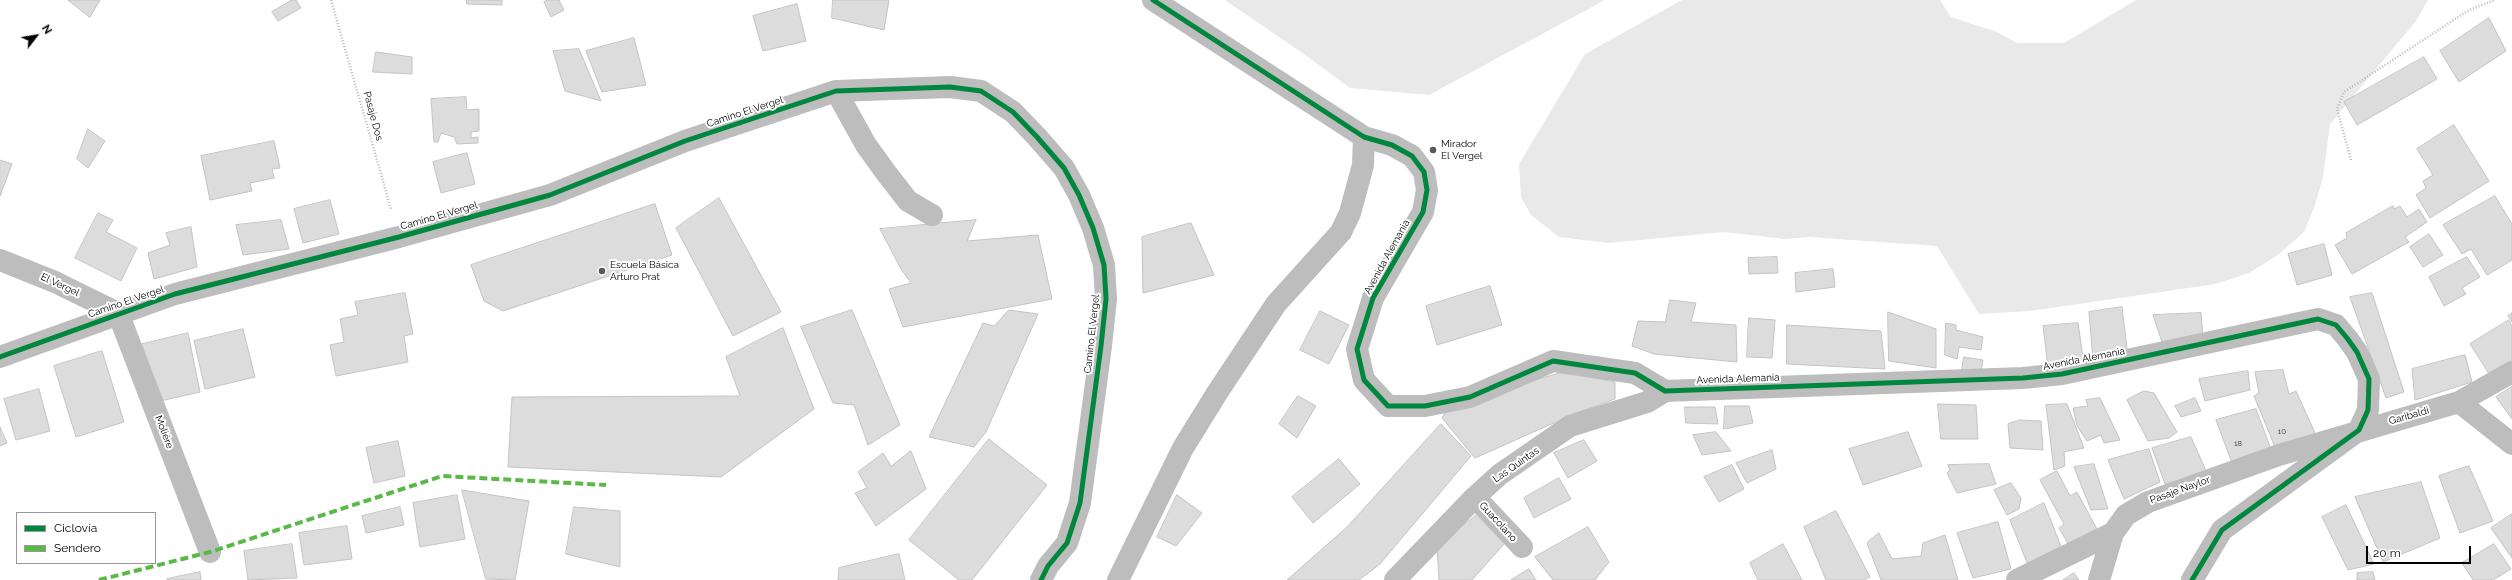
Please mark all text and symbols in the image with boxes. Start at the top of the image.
north arrow [16,16,56,56]
text: N [39,23,54,37]
street label: Pasaje Dos [361,90,385,142]
street label: Camino El Vergel [705,94,785,130]
place label: Mirador El Vergel [1441,138,1482,162]
marker: Mirador El Vergel [1428,145,1438,155]
street label: Camino El Vergel [399,199,479,233]
street label: Avenida Alemania [1362,218,1412,296]
place label: Escuela Básica Arturo Prat [610,259,679,282]
marker: Escuela Básica Arturo Prat [597,266,607,276]
street label: El Vergel [39,271,81,299]
street label: Camino El Vergel [86,283,166,321]
street label: Camino El Vergel [1082,294,1102,374]
street label: Avenida Alemania [2042,345,2126,373]
street label: Avenida Alemania [1696,372,1780,386]
street label: Garibaldi [2388,405,2430,427]
street label: Moliére [152,414,176,450]
house number: 10 [2278,427,2286,437]
house number: 18 [2234,439,2242,449]
street label: Las Quintas [1491,445,1541,485]
street label: Pasaje Naylor [2148,474,2212,506]
street label: Guacolano [1477,500,1519,544]
legend [16,512,156,564]
text: Ciclovía [54,521,97,535]
scale bar [2368,538,2473,564]
text: Sendero [54,541,101,555]
text: 20 m [2373,546,2401,560]

